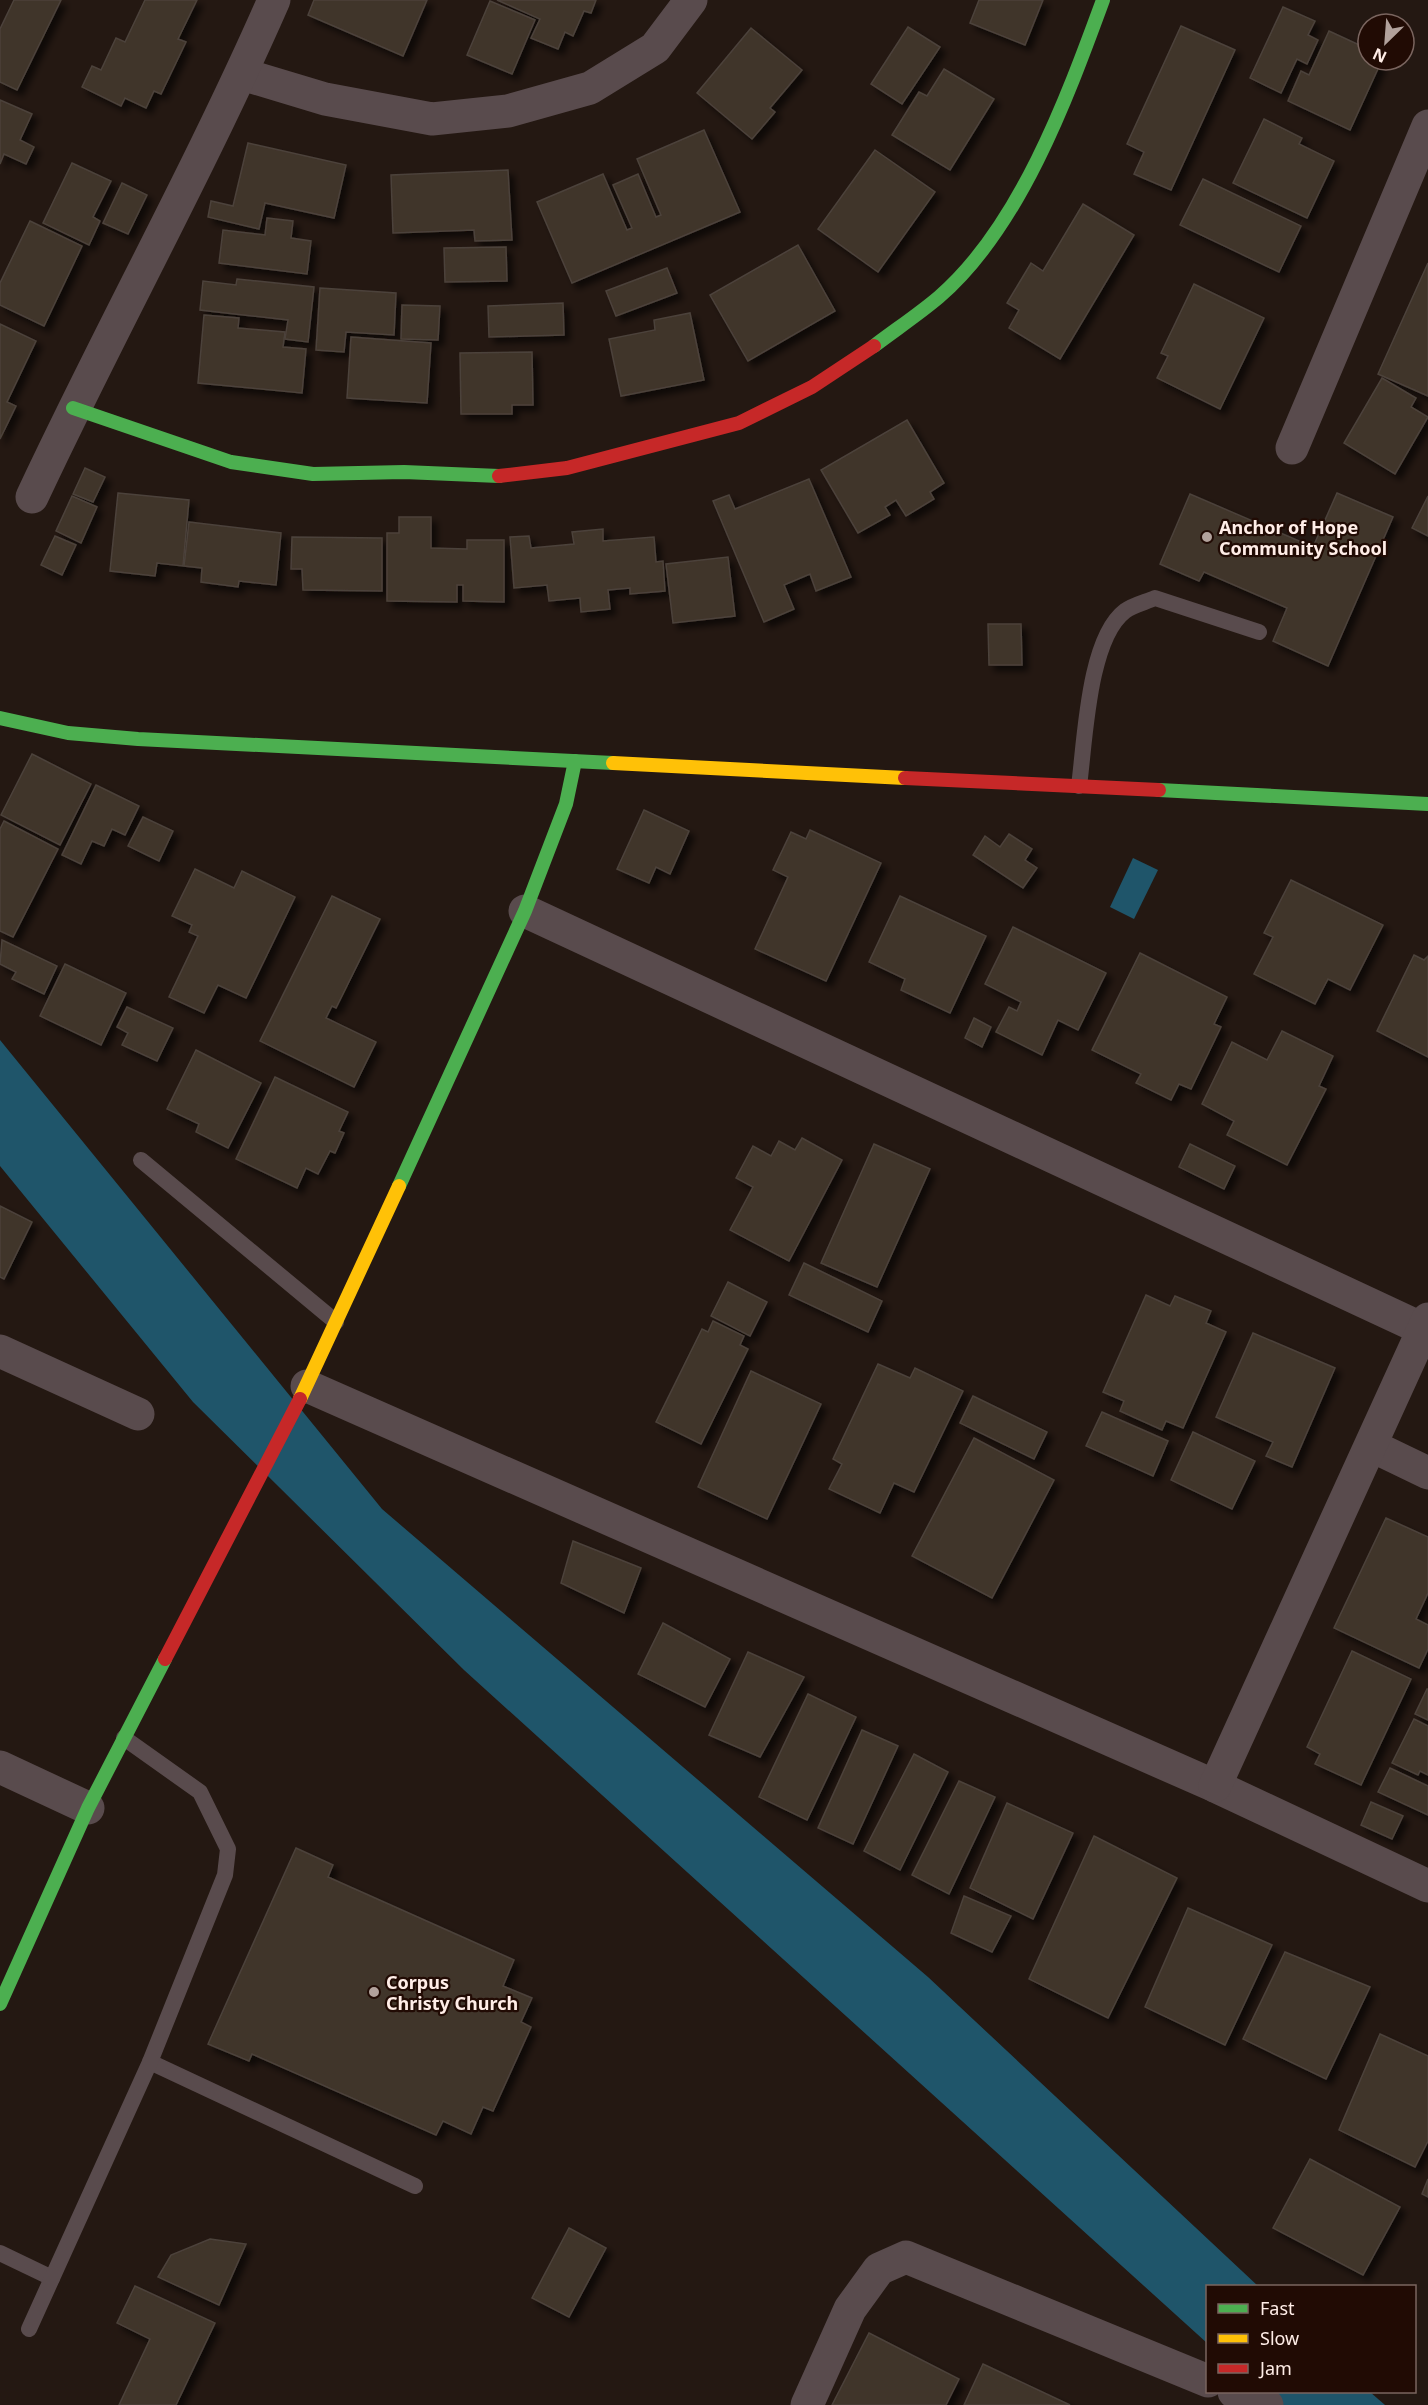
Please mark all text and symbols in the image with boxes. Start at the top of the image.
north arrow [1356,12,1416,72]
text: N [1369,43,1390,68]
place label: Anchor of Hope Community School [1219,515,1387,560]
marker: Anchor of Hope Community School [1200,530,1214,544]
place label: Corpus Christy Church [386,1970,518,2015]
marker: Corpus Christy Church [367,1985,381,1999]
legend [1206,2285,1416,2393]
text: Fast [1260,2296,1295,2320]
text: Slow [1260,2326,1299,2350]
text: Jam [1258,2356,1292,2380]

